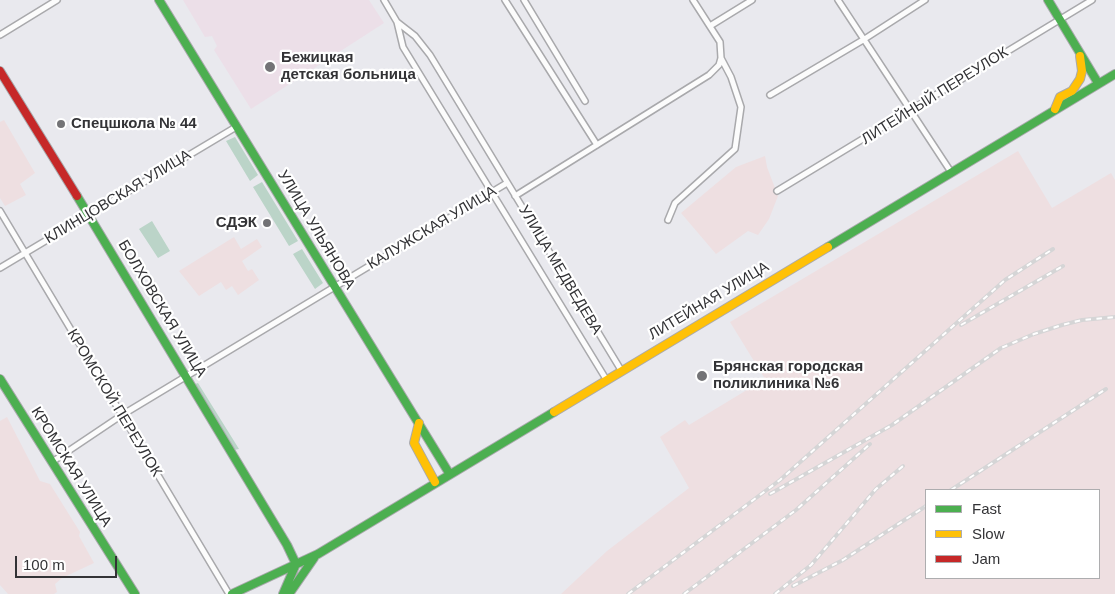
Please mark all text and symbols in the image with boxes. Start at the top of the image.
street label: ЛИТЕЙНЫЙ ПЕРЕУЛОК [858,43,1012,149]
place label: Бежицкая детская больница [281,49,416,84]
marker: Бежицкая детская больница [263,60,277,74]
place label: Спецшкола № 44 [71,115,197,133]
marker: Спецшкола № 44 [55,118,67,130]
street label: КЛИНЦОВСКАЯ УЛИЦА [42,146,194,248]
street label: УЛИЦА УЛЬЯНОВА [273,167,359,293]
street label: КАЛУЖСКАЯ УЛИЦА [364,182,500,274]
street label: УЛИЦА МЕДВЕДЕВА [514,202,606,338]
place label: СДЭК [216,214,257,232]
marker: СДЭК [261,217,273,229]
street label: БОЛХОВСКАЯ УЛИЦА [114,237,210,381]
street label: ЛИТЕЙНАЯ УЛИЦА [646,258,772,344]
street label: КРОМСКОЙ ПЕРЕУЛОК [63,326,165,480]
place label: Брянская городская поликлиника №6 [713,358,863,393]
marker: Брянская городская поликлиника №6 [695,369,709,383]
street label: КРОМСКАЯ УЛИЦА [27,404,115,530]
legend [925,489,1100,579]
text: Fast [972,500,1001,517]
text: Slow [972,525,1005,542]
scale bar [18,546,120,578]
text: Jam [972,550,1000,567]
text: 100 m [23,556,65,573]

